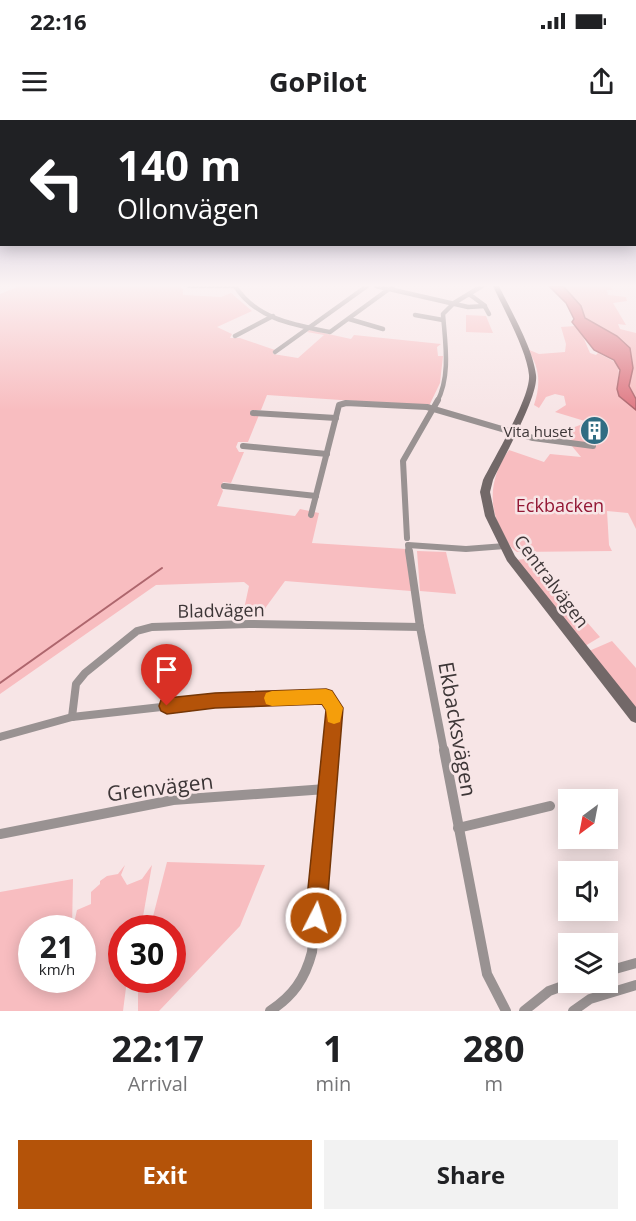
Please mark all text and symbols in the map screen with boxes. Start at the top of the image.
text: 22:16 [30,6,87,36]
text: GoPilot [269,63,367,100]
icon: menu [18,65,51,98]
icon: share [585,65,618,98]
text: 140 m [117,136,241,193]
icon: left [18,144,96,222]
text: Ollonvägen [117,190,259,227]
building icon: Vita huset [578,415,610,447]
place label: Vita huset [503,421,573,441]
park label: Eckbacken [516,493,604,517]
street label: Centralvägen [509,530,595,632]
street label: Bladvägen [177,597,265,623]
pin [141,644,192,706]
icon: arrive [150,653,183,686]
street label: Ekbacksvägen [432,659,484,799]
street label: Grenvägen [105,767,215,807]
north arrow [558,789,618,849]
map controls [558,789,618,993]
button: sound [558,861,618,921]
position arrow [284,886,348,950]
speed limit sign: 30 [108,915,186,993]
text: 21 [40,926,74,967]
button: layers [558,933,618,993]
text: km/h [39,959,75,979]
text: 22:17 [111,1024,204,1073]
text: 1 [323,1024,344,1073]
text: 280 [463,1024,525,1073]
text: Arrival [128,1070,188,1097]
text: min [315,1070,351,1097]
text: m [484,1070,503,1097]
button: Exit [18,1140,312,1209]
button: Share [324,1140,618,1209]

